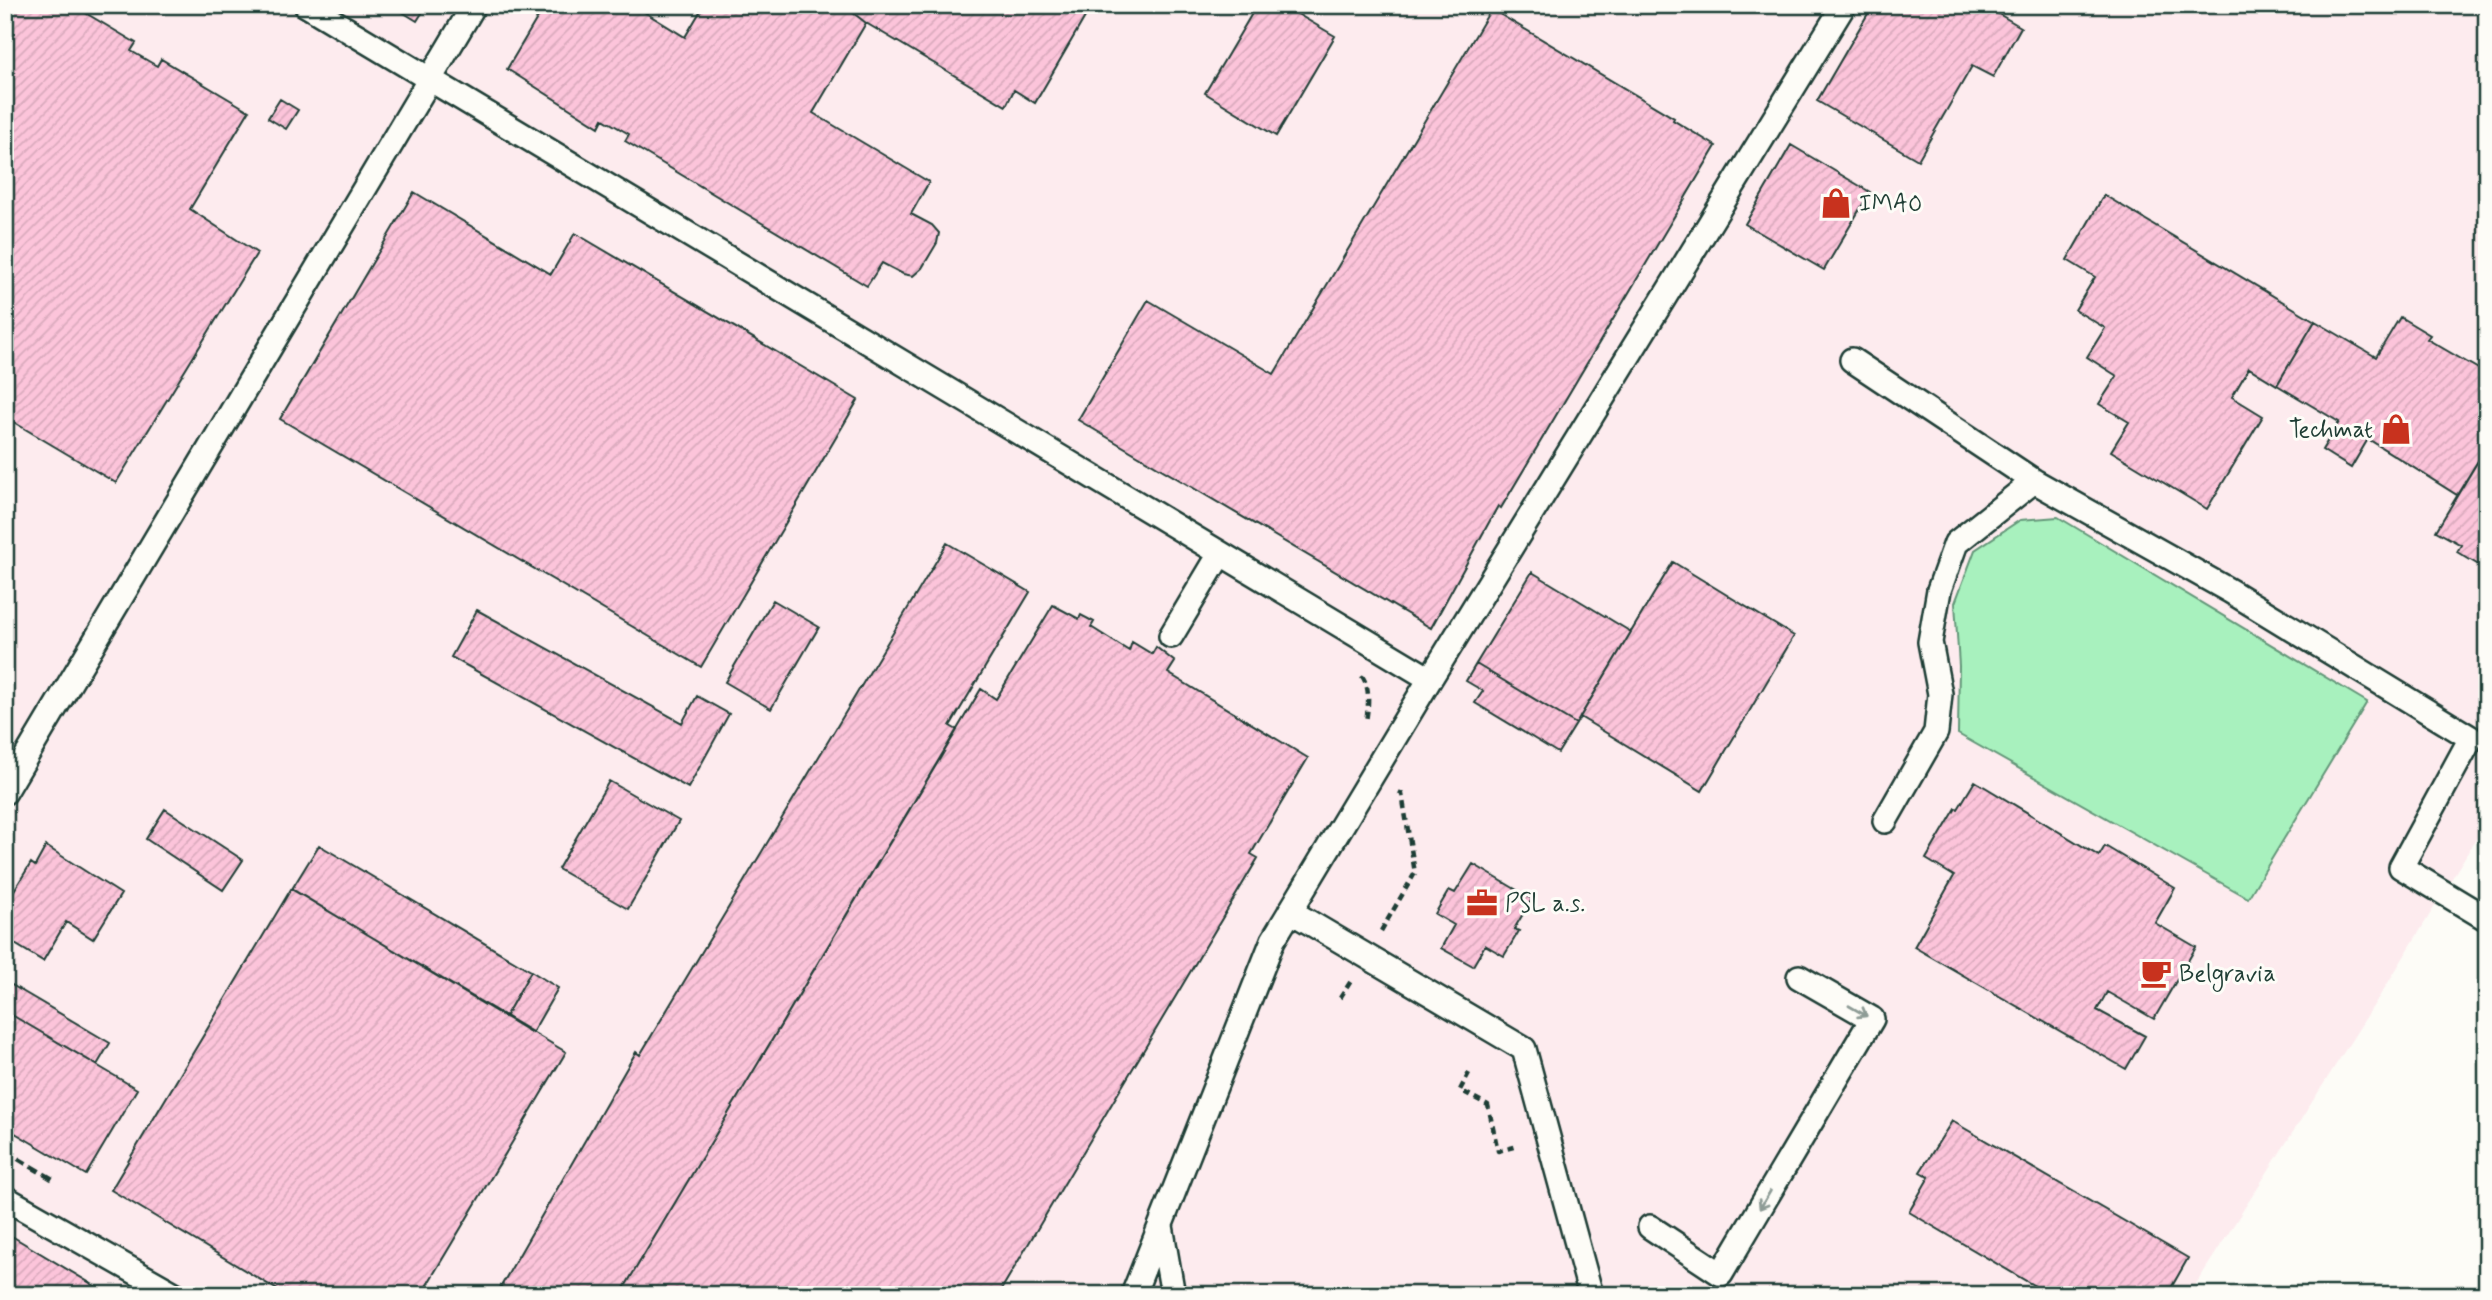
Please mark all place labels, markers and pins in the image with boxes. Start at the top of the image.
shop icon: IMAO [1819,186,1853,220]
place label: IMAO [1859,189,1923,220]
shop icon: Techmat [2379,412,2413,446]
place label: Techmat [2289,415,2373,446]
office icon: PSL a.s. [1465,886,1499,920]
place label: PSL a.s. [1505,889,1585,920]
cafe icon: Belgravia [2139,956,2173,990]
place label: Belgravia [2179,959,2276,992]

